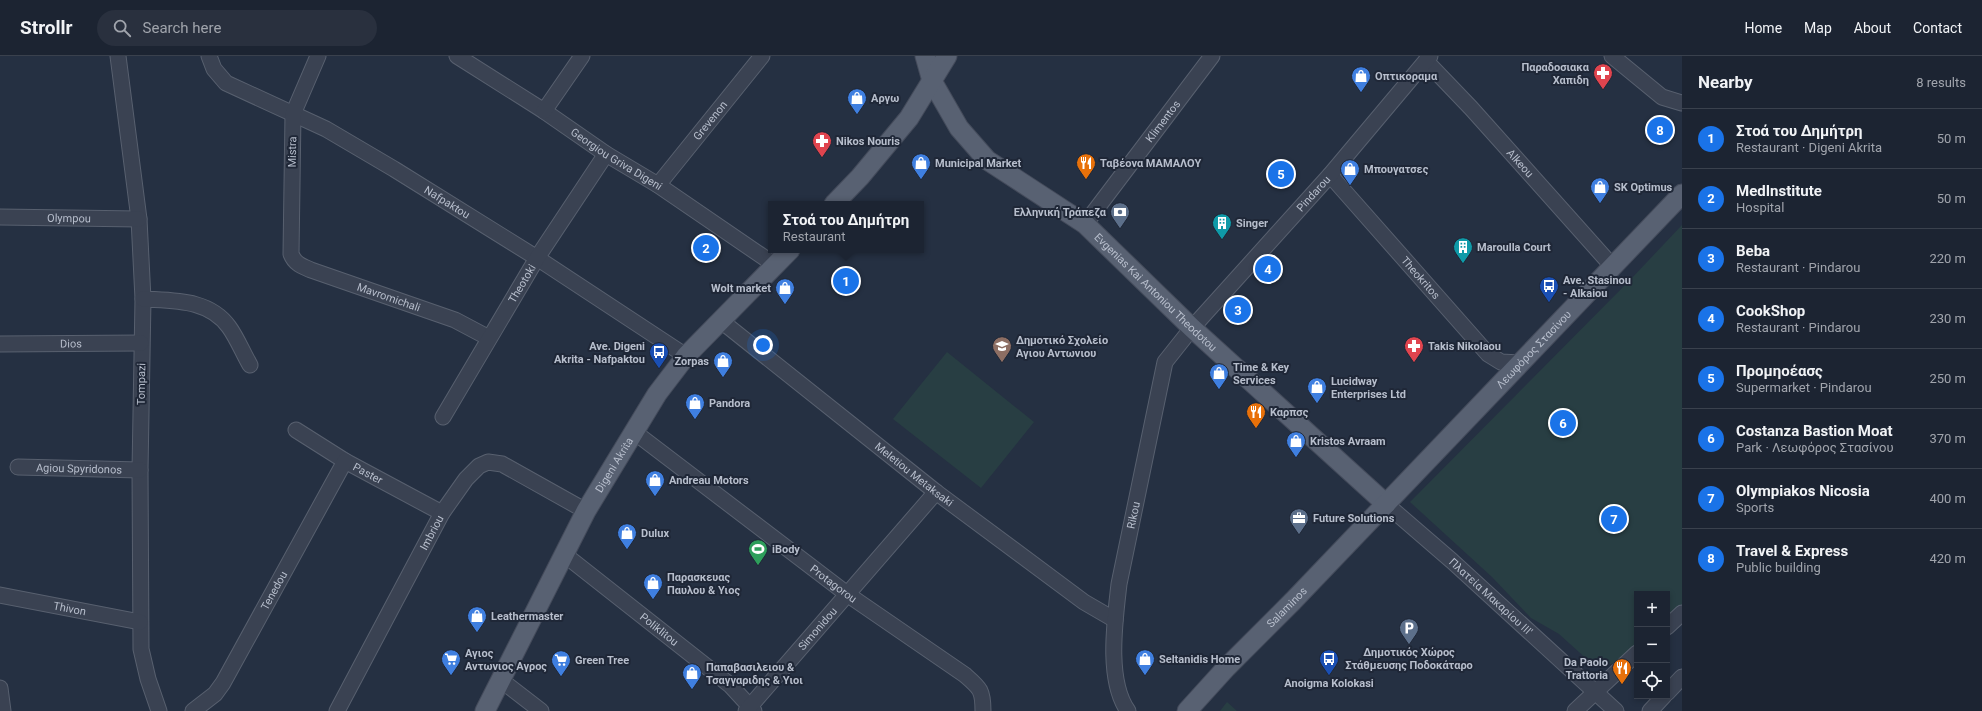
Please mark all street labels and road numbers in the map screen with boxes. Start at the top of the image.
street label: Klimentos [1143,98,1183,145]
street label: Grevenon [691,99,730,143]
street label: Georgiou Griva Digeni [568,126,665,193]
street label: Mistra [286,136,299,168]
street label: Alkeou [1504,147,1536,180]
street label: Pindarou [1294,173,1333,215]
street label: Nafpaktou [422,183,472,222]
street label: Olympou [47,212,91,225]
street label: Evgenias Kai Antoniou Theodotou [1092,231,1219,354]
street label: Theokritos [1398,254,1443,302]
street label: Theotoki [506,262,539,306]
street label: Mavromichali [355,280,422,315]
street label: Λεωφόρος Στασίνου [1494,308,1574,391]
street label: Dios [60,337,82,351]
street label: Tompazi [135,363,148,405]
street label: Digeni Akrita [593,435,636,495]
street label: Meletiou Metaksaki [872,440,956,509]
street label: Agiou Spyridonos [36,461,122,477]
street label: Paster [351,461,385,487]
street label: Rikou [1125,501,1143,530]
street label: Imbriou [418,513,447,552]
street label: Πλατεία Μακαρίου ΙΙΙ' [1446,556,1535,638]
street label: Protagorou [807,562,859,606]
street label: Tenedou [258,569,290,612]
street label: Salaminos [1264,584,1310,630]
street label: Thivon [52,599,87,618]
street label: Simonidou [796,605,840,653]
street label: Poliklitou [637,611,681,649]

